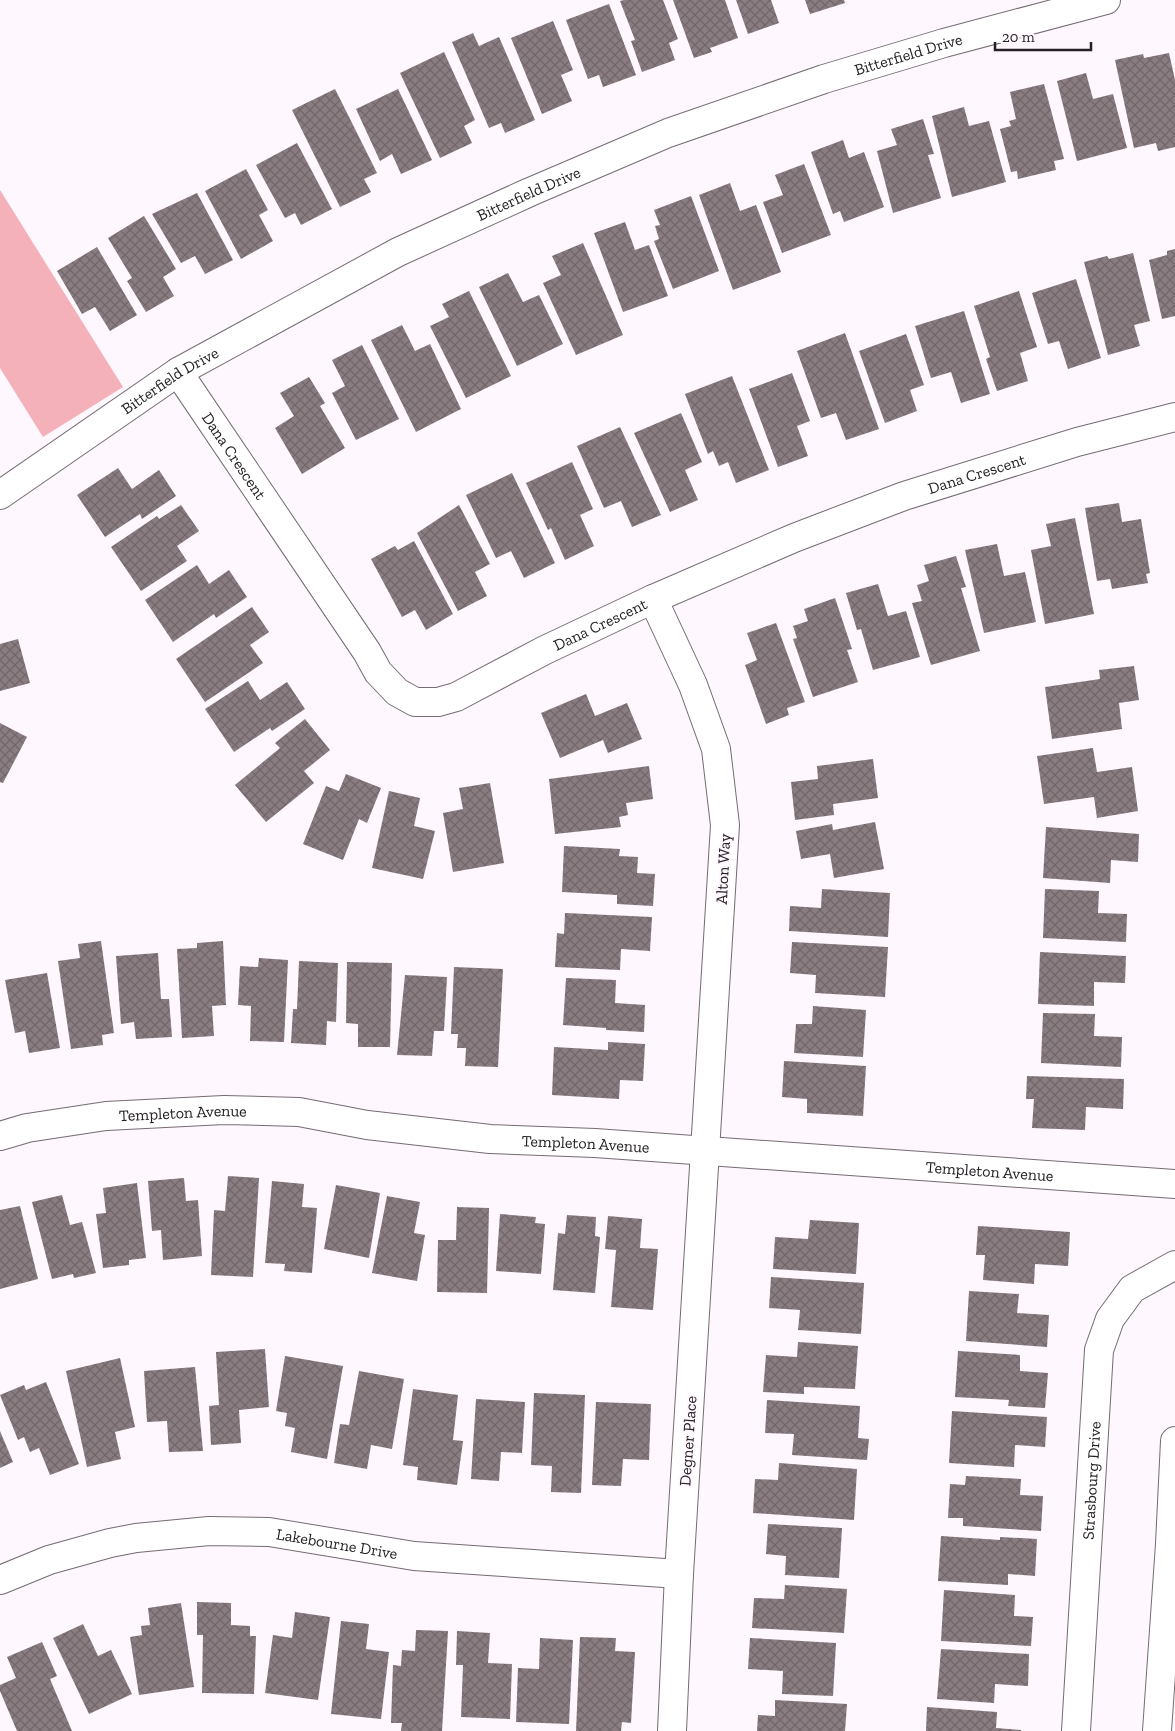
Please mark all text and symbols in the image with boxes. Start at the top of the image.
scale bar [995,20,1091,52]
text: 20 m [1002,28,1035,46]
street label: Bitterfield Drive [852,29,964,79]
street label: Bitterfield Drive [474,162,583,224]
street label: Bitterfield Drive [117,342,221,418]
street label: Dana Crescent [198,408,271,503]
street label: Dana Crescent [925,449,1028,497]
street label: Dana Crescent [550,594,650,654]
street label: Alton Way [712,832,734,905]
street label: Templeton Avenue [118,1100,247,1125]
street label: Templeton Avenue [521,1131,650,1156]
street label: Templeton Avenue [925,1157,1054,1185]
street label: Degner Place [675,1395,701,1487]
street label: Strasbourg Drive [1078,1421,1104,1540]
street label: Lakebourne Drive [275,1524,399,1563]

